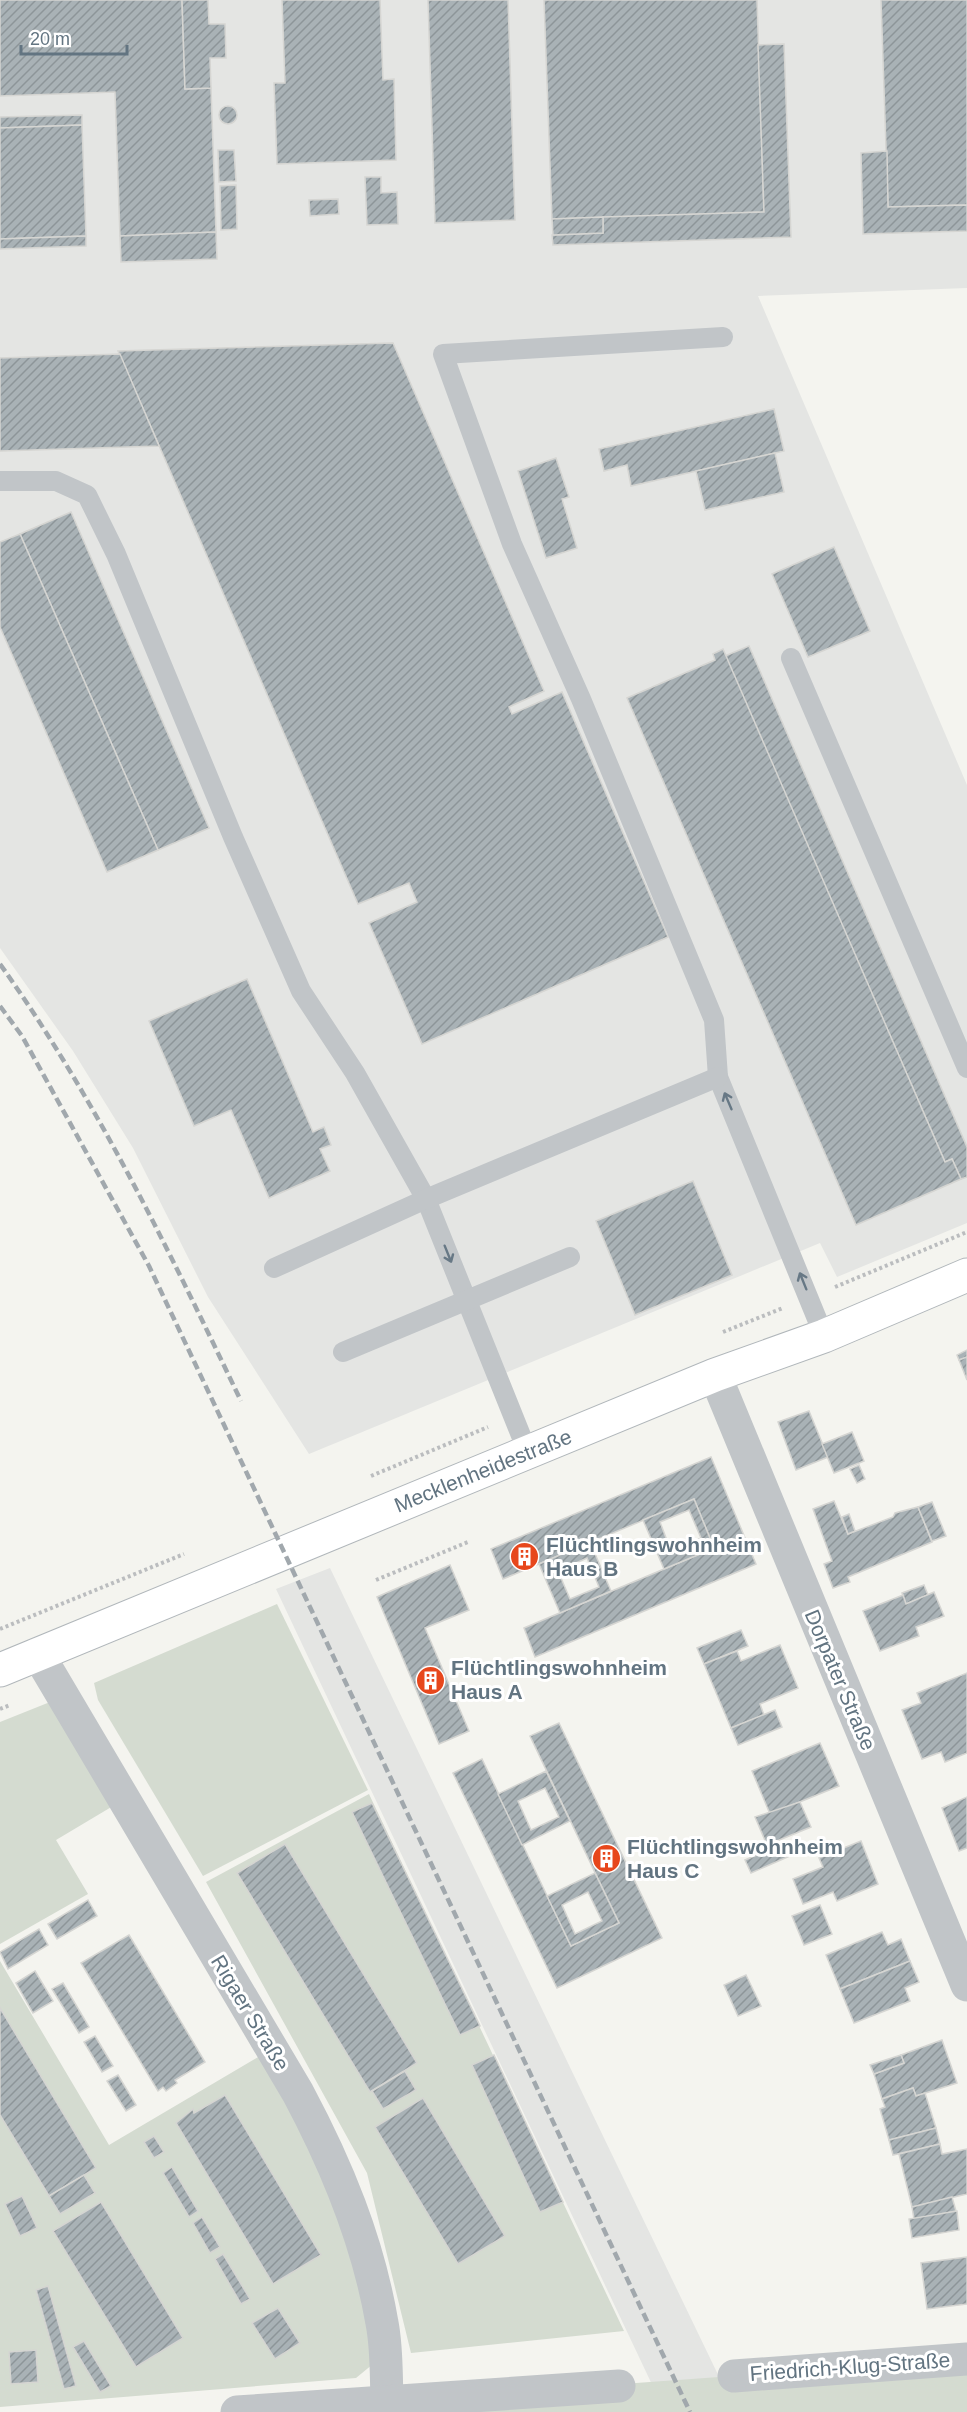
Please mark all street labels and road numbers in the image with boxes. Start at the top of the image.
street label: Mecklenheidestraße [391,1424,575,1517]
street label: Dorpater Straße [800,1606,880,1754]
street label: Rigaer Straße [207,1951,294,2075]
street label: Friedrich-Klug-Straße [749,2348,951,2385]

